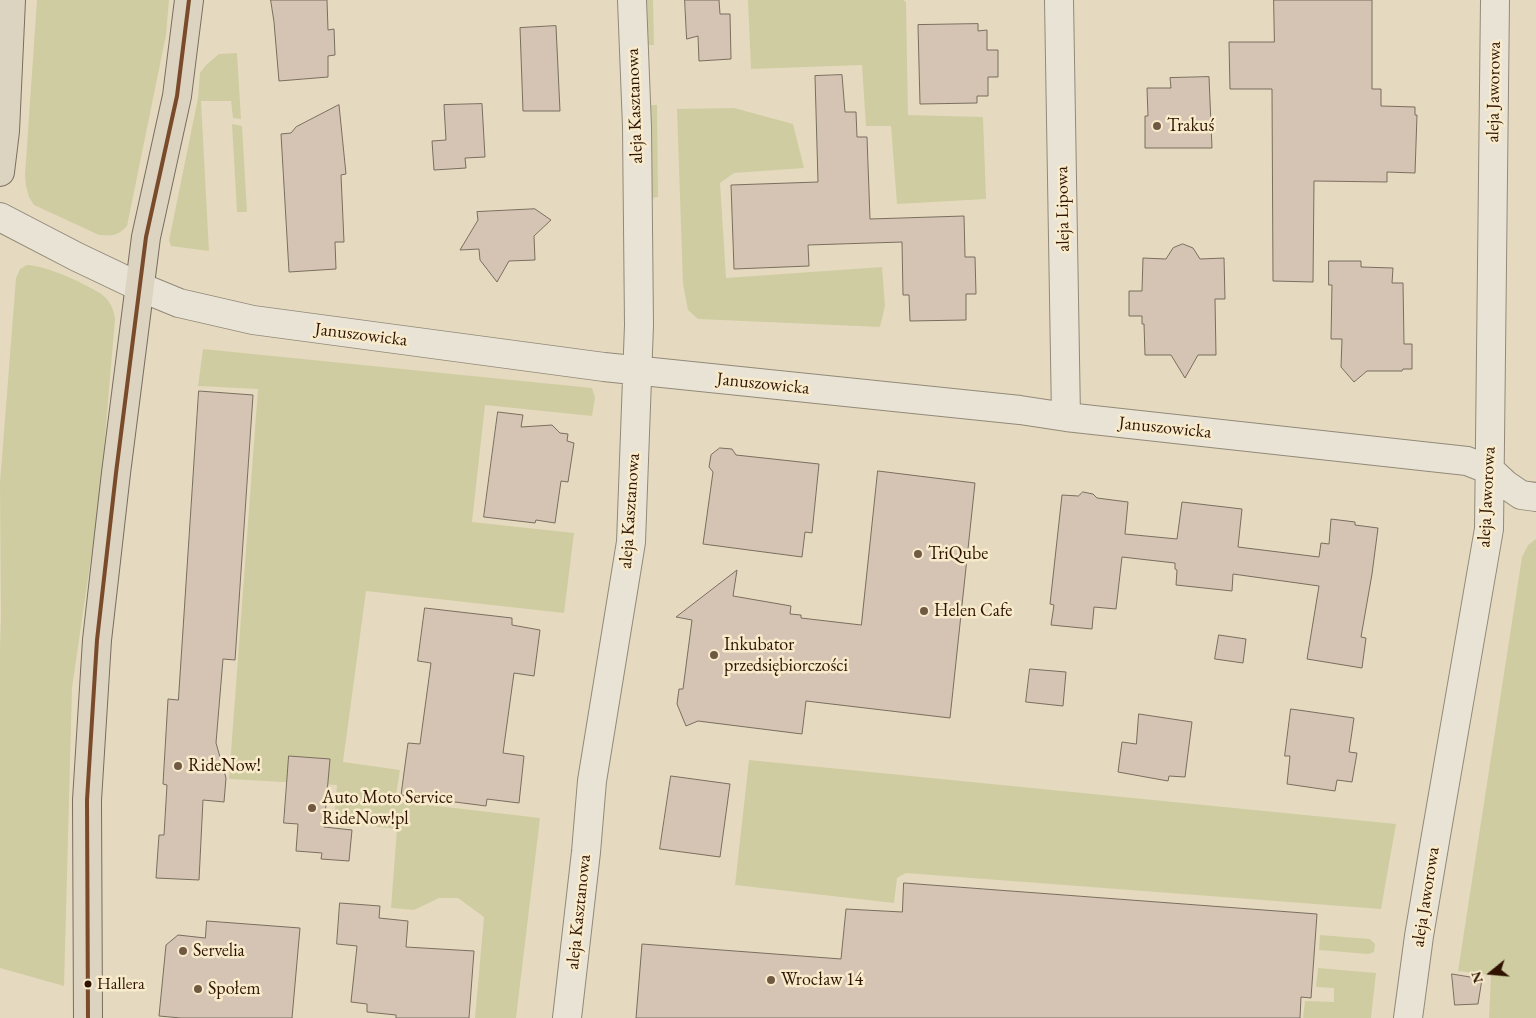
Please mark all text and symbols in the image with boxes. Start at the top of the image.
street label: aleja Jaworowa [1482,41,1506,143]
street label: aleja Kasztanowa [622,48,648,164]
place label: Trakuś [1167,115,1214,137]
marker: Trakuś [1151,120,1163,132]
street label: aleja Lipowa [1051,166,1075,252]
street label: Januszowicka [313,319,409,351]
street label: Januszowicka [716,368,810,400]
street label: Januszowicka [1118,412,1212,444]
street label: aleja Jaworowa [1474,446,1500,548]
street label: aleja Kasztanowa [615,453,645,569]
place label: TriQube [928,543,988,565]
marker: TriQube [912,548,924,560]
place label: Helen Cafe [934,600,1012,622]
marker: Helen Cafe [918,605,930,617]
place label: Inkubator przedsiębiorczości [724,634,848,676]
marker: Inkubator przedsiębiorczości [708,649,720,661]
place label: RideNow! [188,755,261,777]
marker: RideNow! [172,760,184,772]
place label: Auto Moto Service RideNow!pl [322,787,453,830]
marker: Auto Moto Service RideNow!pl [306,802,318,814]
street label: aleja Jaworowa [1407,845,1445,949]
street label: aleja Kasztanowa [562,853,596,971]
place label: Servelia [193,940,245,962]
marker: Servelia [177,945,189,957]
north arrow [1466,948,1516,998]
place label: Wrocław 14 [781,969,863,991]
text: N [1466,969,1487,985]
place label: Hallera [97,974,145,994]
marker: Wrocław 14 [765,974,777,986]
place label: Społem [208,978,260,1000]
marker: Hallera [83,979,93,989]
marker: Społem [192,983,204,995]

